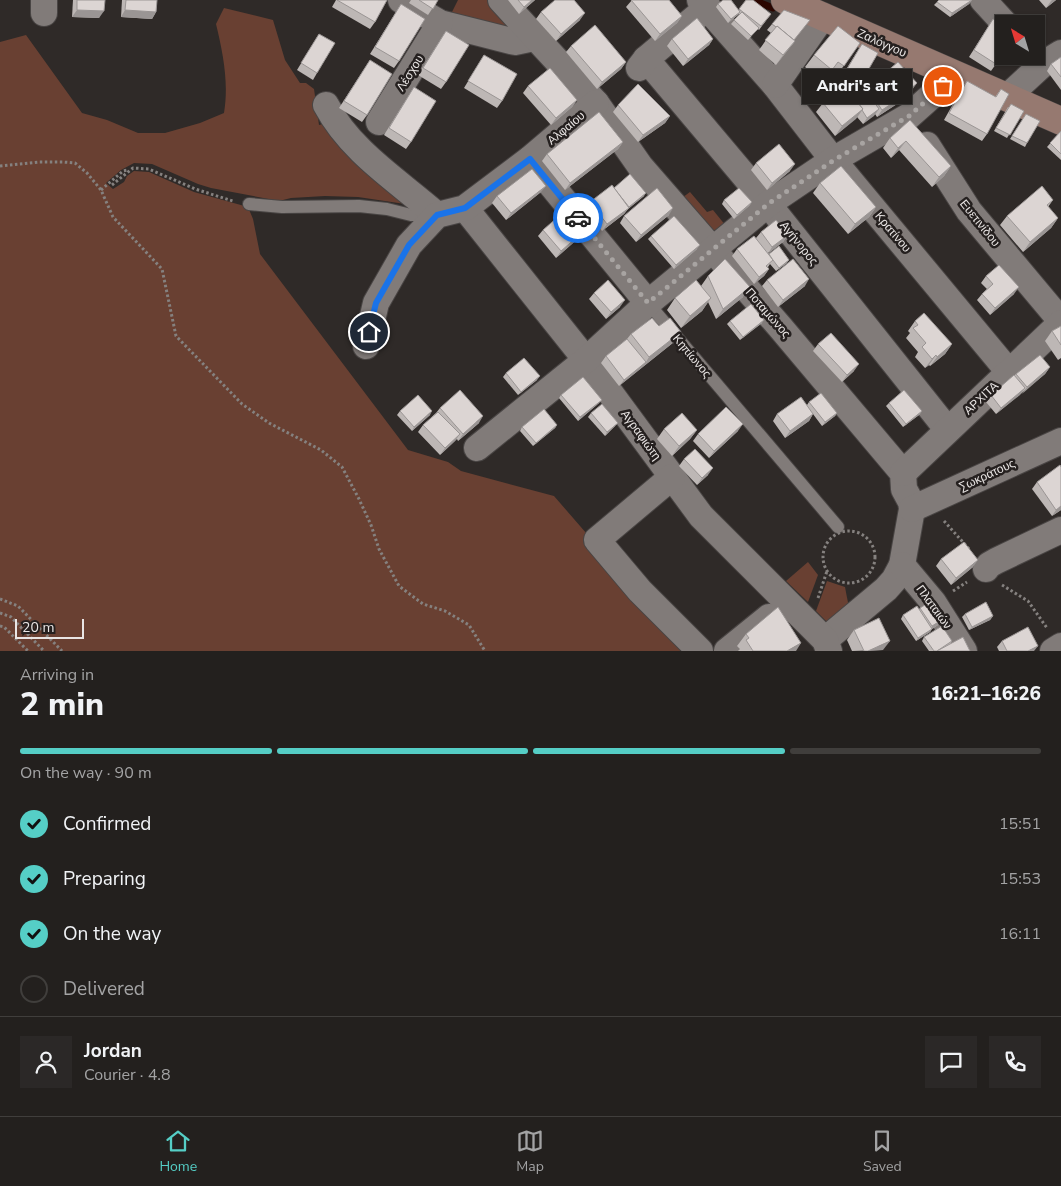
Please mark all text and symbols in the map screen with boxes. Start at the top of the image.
north arrow [995,15,1045,65]
map controls [995,15,1045,65]
street label: Ζαλόγγου [855,25,909,61]
street label: Λέσχου [393,52,427,94]
pin [922,65,964,107]
callout: Andri's art [803,68,913,104]
icon: bag [929,72,957,100]
text: Andri's art [816,75,898,97]
street label: Αλφαίου [544,108,588,148]
courier [553,193,603,243]
street label: Ευετινίδου [956,196,1004,250]
icon: car [564,204,592,232]
street label: Κρατίνου [871,208,915,256]
street label: Αγήνορος [776,218,822,269]
street label: Ποταμώνος [742,285,794,342]
pin [348,311,390,353]
icon: home [355,318,383,346]
street label: Κηπίωνος [669,331,715,381]
street label: ΑΡΧΙΤΑ [960,378,1002,418]
street label: Αγραφιώτη [617,407,665,463]
street label: Σωκράτους [956,455,1018,495]
street label: Πλαταιών [913,582,955,632]
scale bar [15,616,84,639]
text: 20 m [22,618,54,637]
text: Arriving in [20,664,94,686]
text: 16:21–16:26 [930,681,1041,707]
text: 2 min [20,683,104,726]
text: On the way · 90 m [20,762,152,784]
icon: check [20,810,48,838]
text: Confirmed [63,811,151,837]
text: 15:51 [999,813,1041,835]
icon: check [20,865,48,893]
text: Preparing [63,866,146,892]
text: 15:53 [999,868,1041,890]
icon: check [20,920,48,948]
text: On the way [63,921,161,947]
text: 16:11 [999,923,1041,945]
text: Delivered [63,976,145,1002]
button: person [20,1036,72,1088]
button: chat [925,1036,977,1088]
button: phone [989,1036,1041,1088]
text: Jordan [84,1038,142,1064]
text: Courier · 4.8 [84,1064,170,1086]
tab: Home [159,1127,197,1176]
tab: Map [516,1127,544,1176]
tab: Saved [863,1127,902,1176]

